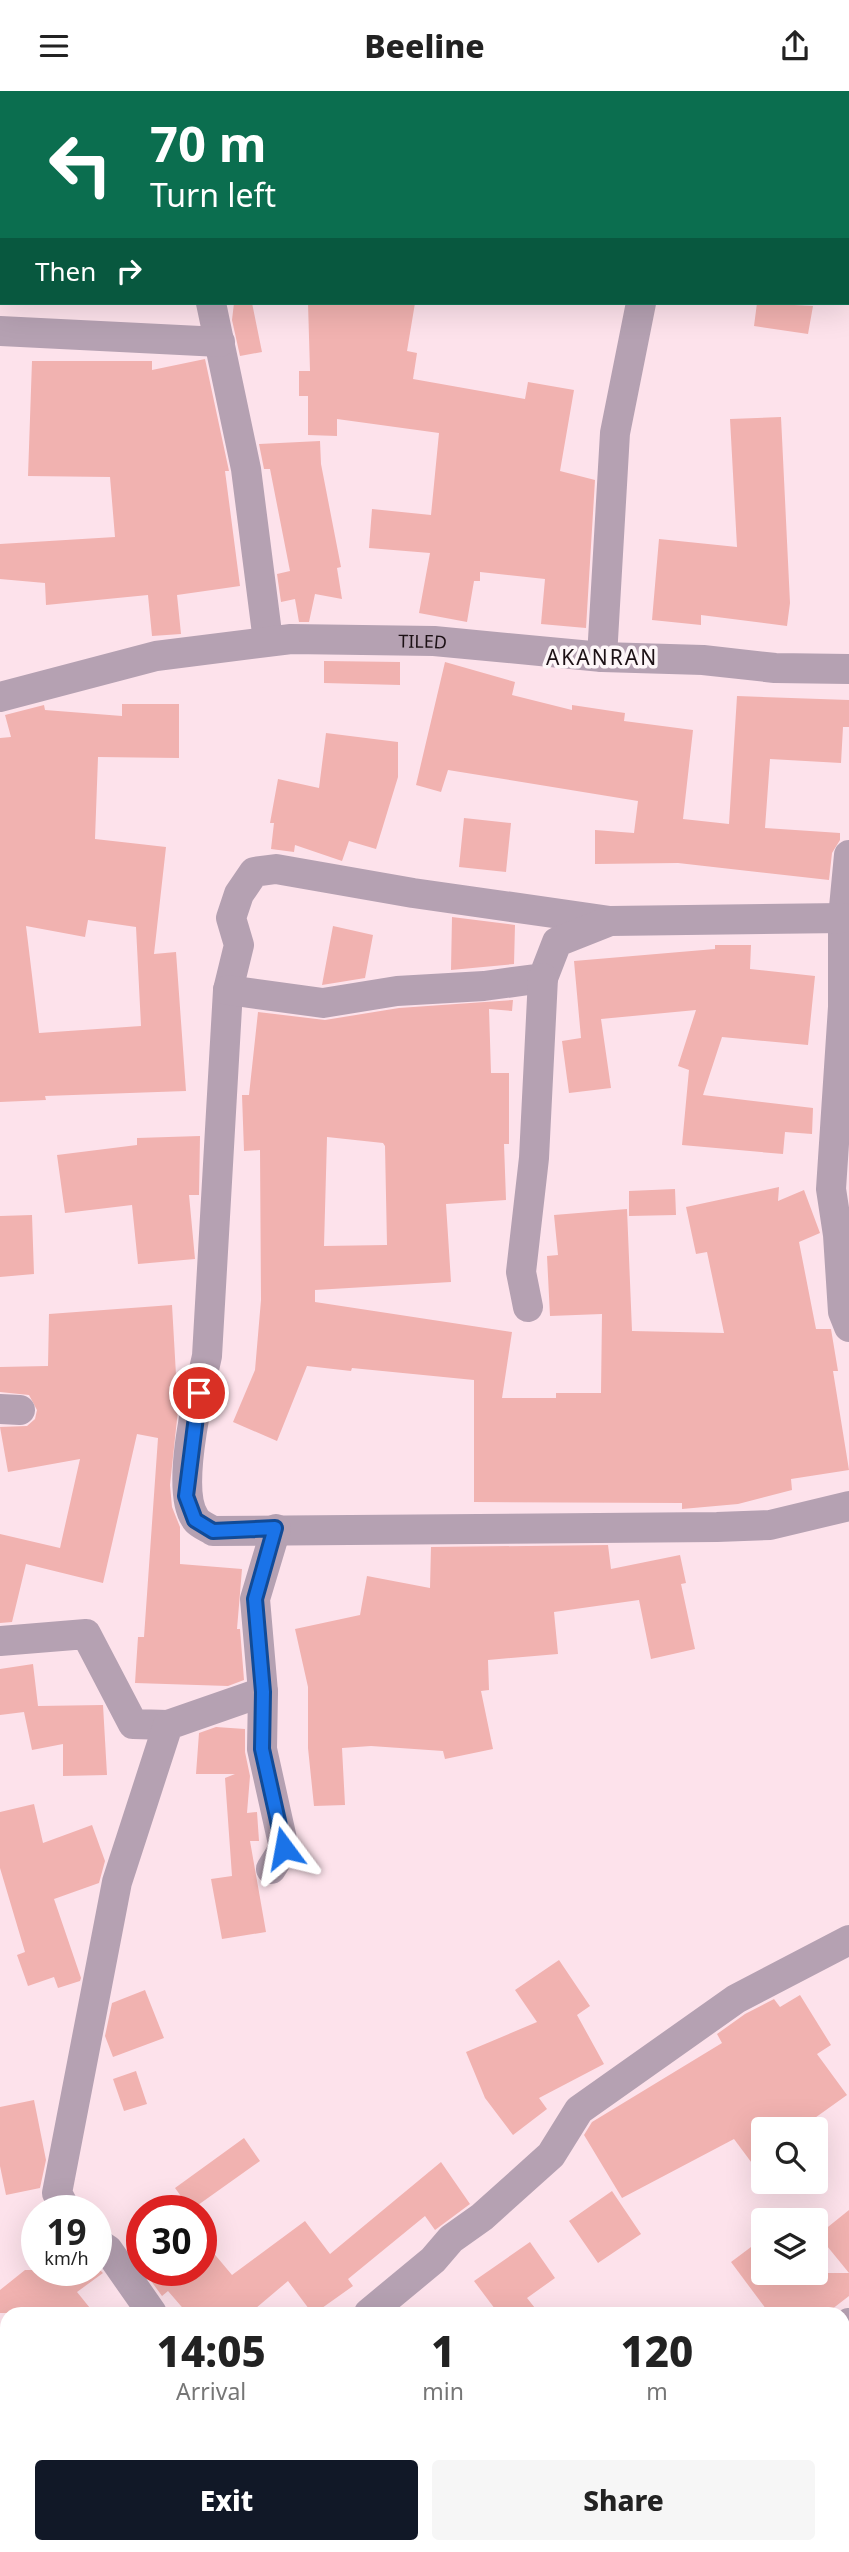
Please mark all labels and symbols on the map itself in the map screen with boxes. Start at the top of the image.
street label: TILED [398,629,448,654]
district label: AKANRAN [546,643,658,671]
pin [169,1363,229,1423]
position arrow [247,1811,321,1885]
speed limit sign: 30 [126,2195,217,2286]

